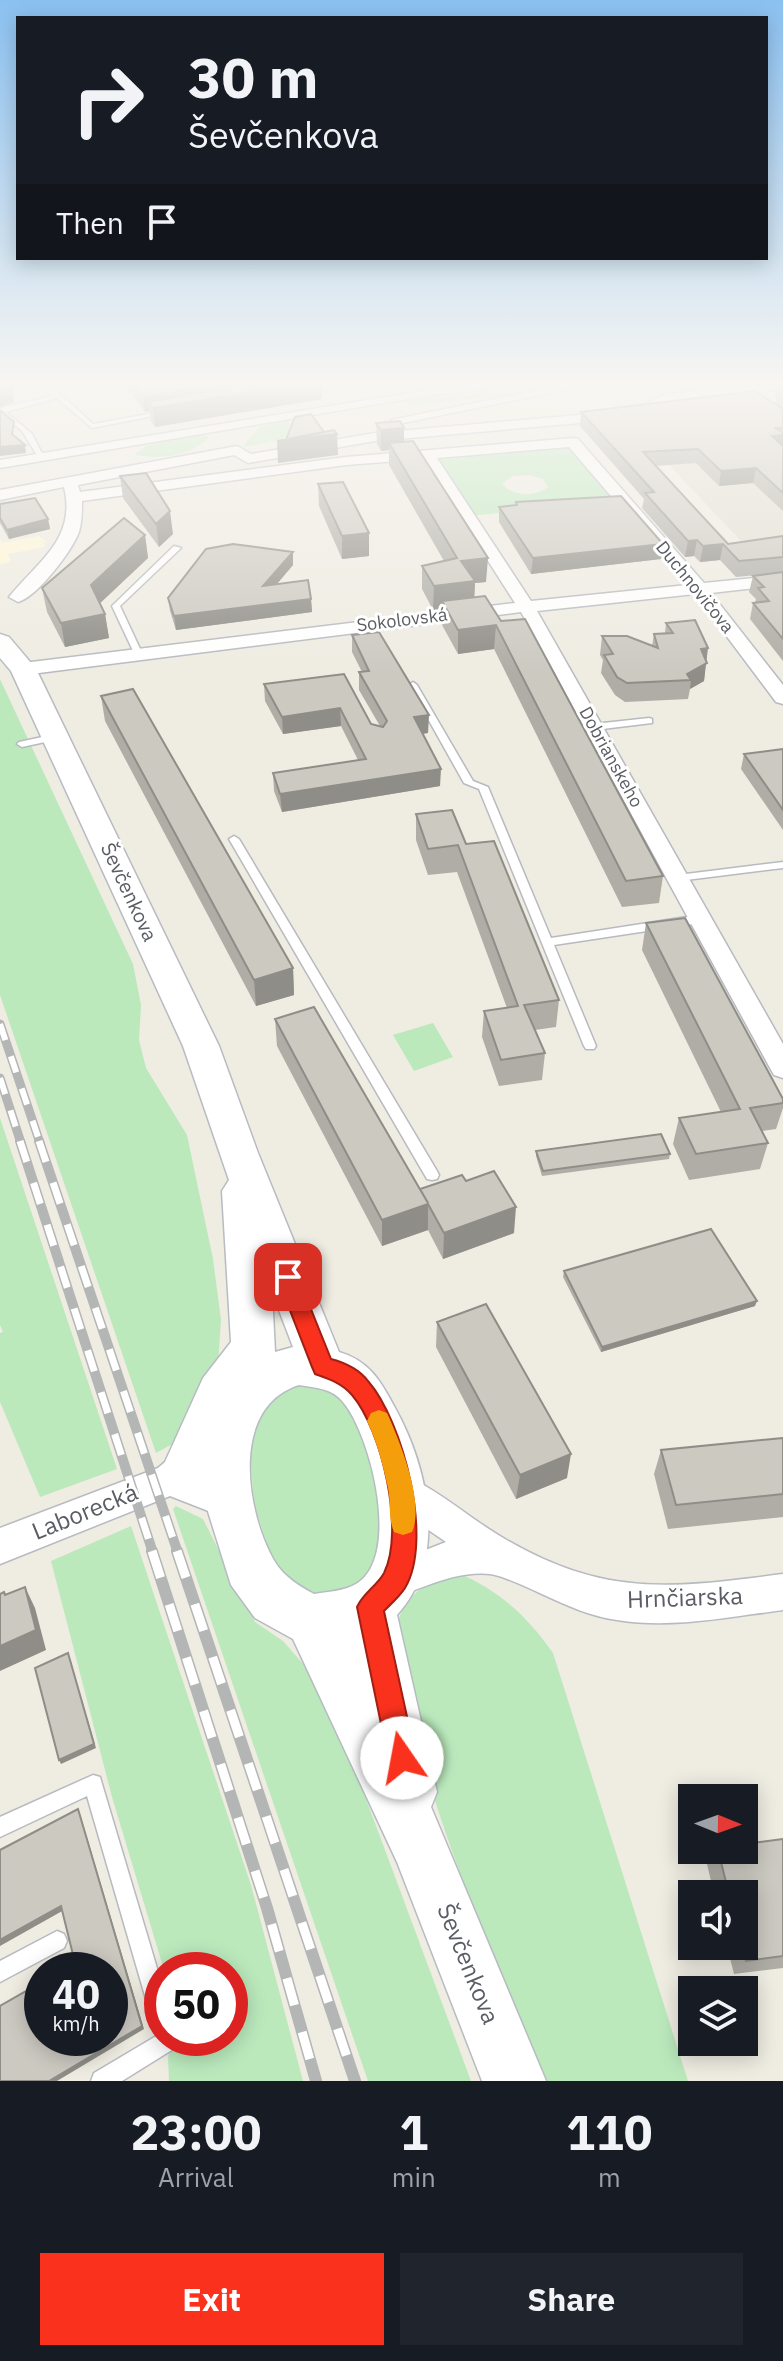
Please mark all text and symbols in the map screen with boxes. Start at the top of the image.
text: 30 m [188,41,318,113]
icon: right [56,48,160,152]
text: Ševčenkova [188,111,379,158]
icon: arrive [140,200,184,244]
text: Then [56,203,124,242]
street label: Duchnovičova [651,536,740,638]
street label: Sokolovská [355,602,449,636]
street label: Dobrianskeho [574,702,649,811]
street label: Ševčenkova [95,838,164,946]
pin [254,1243,322,1311]
icon: arrive [266,1255,310,1299]
street label: Laborecká [27,1475,142,1547]
street label: Hrnčiarska [626,1579,744,1615]
position arrow [360,1716,444,1800]
north arrow [678,1784,758,1864]
map controls [678,1784,758,2056]
button: sound [678,1880,758,1960]
street label: Ševčenkova [430,1899,508,2029]
speed limit sign: 50 [144,1952,248,2056]
text: 40 [52,1968,100,2020]
button: layers [678,1976,758,2056]
text: km/h [52,2010,100,2037]
text: 23:00 [130,2101,261,2163]
text: 1 [399,2101,428,2163]
text: 110 [566,2101,653,2163]
text: Arrival [158,2160,234,2194]
text: min [392,2160,436,2194]
text: m [598,2160,621,2194]
button: Exit [40,2253,384,2345]
button: Share [400,2253,743,2345]

